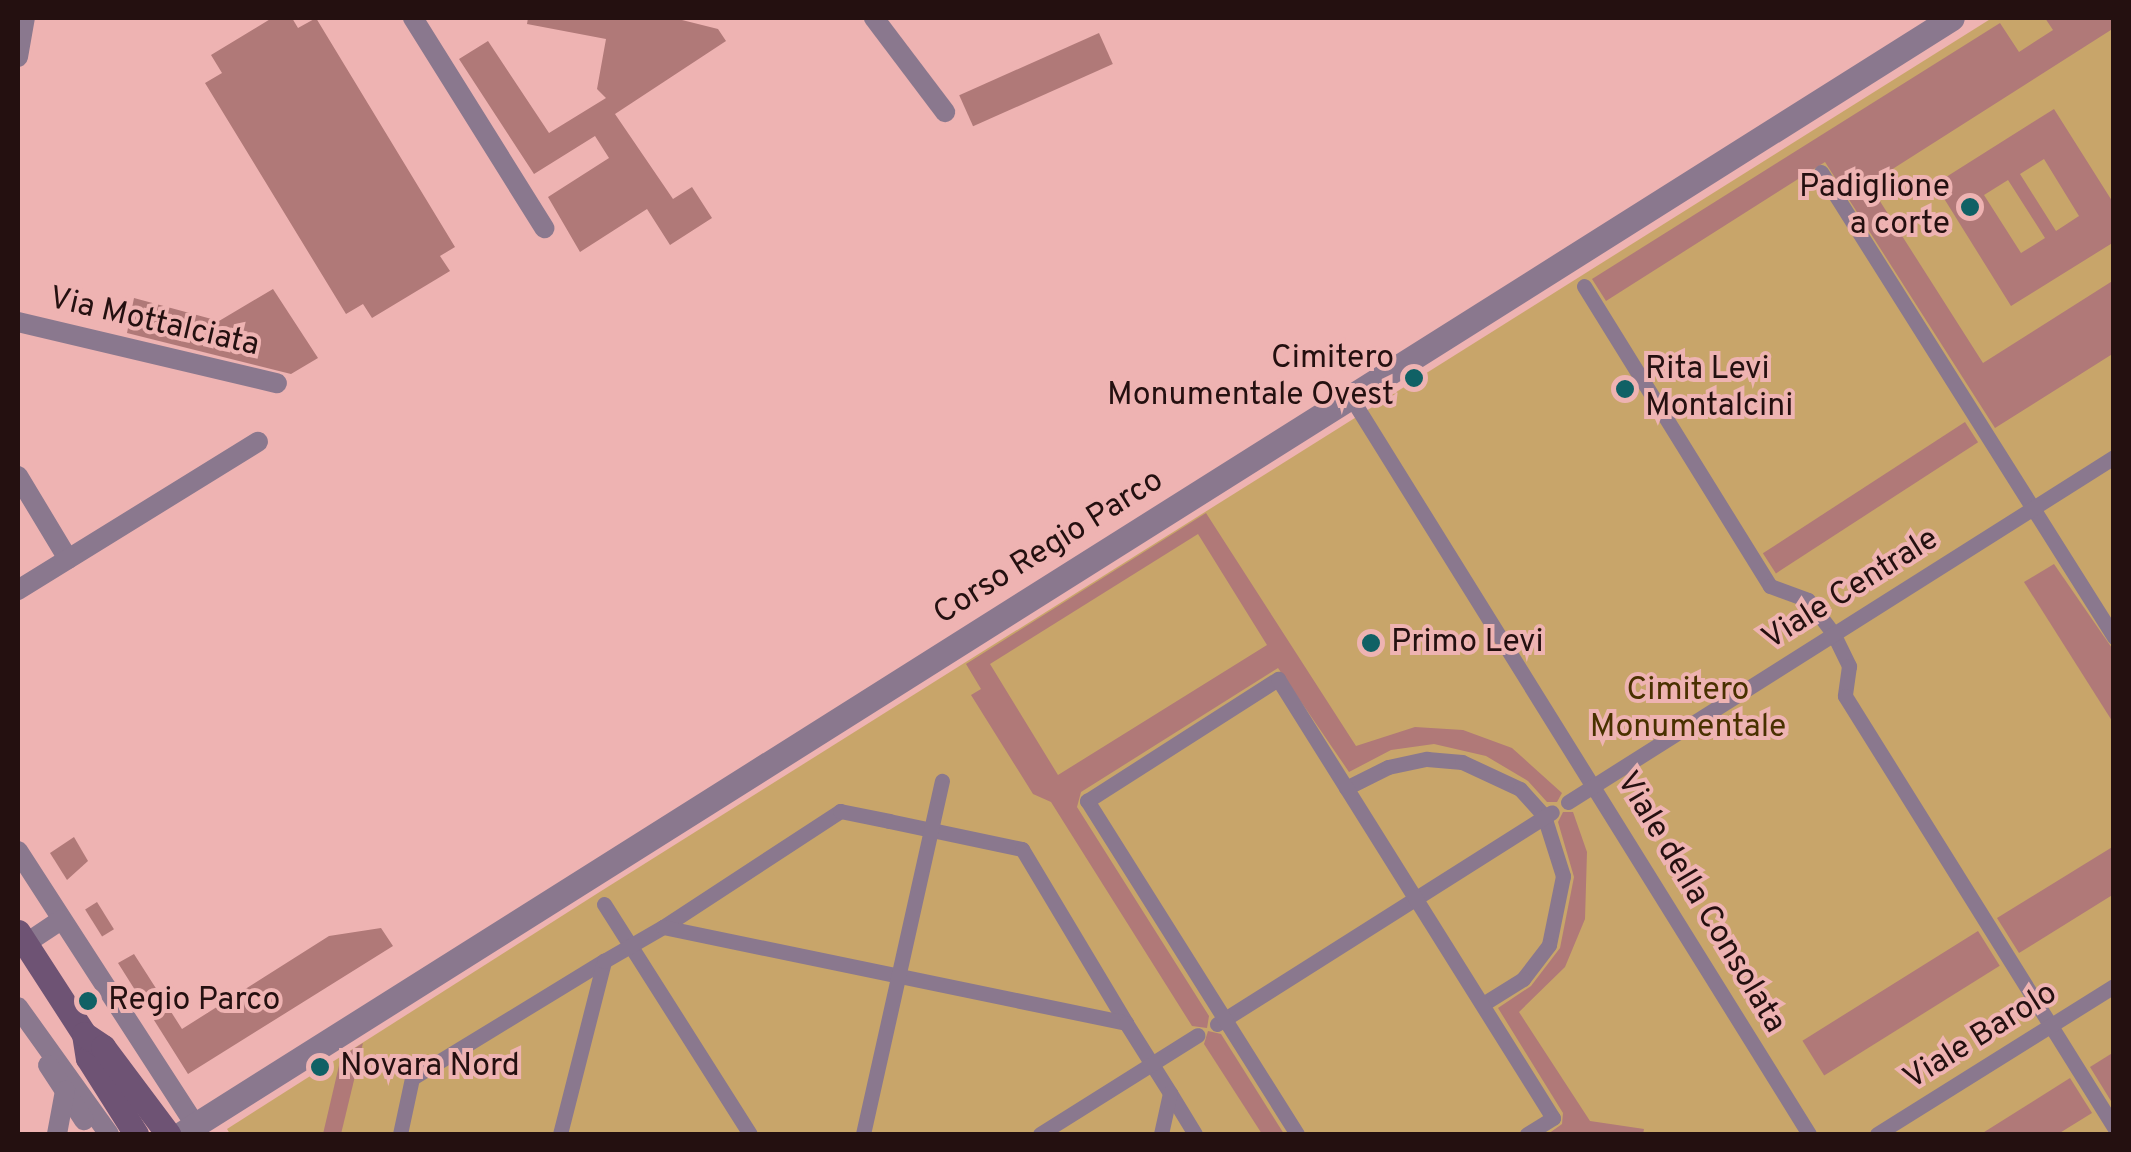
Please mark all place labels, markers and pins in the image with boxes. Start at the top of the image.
place label: Padiglione a corte [1799,170,1950,245]
marker: Padiglione a corte [1959,196,1981,218]
place label: Cimitero Monumentale Ovest [1107,341,1394,416]
place label: Rita Levi Montalcini [1645,352,1793,427]
marker: Cimitero Monumentale Ovest [1403,367,1425,389]
marker: Rita Levi Montalcini [1614,378,1636,400]
place label: Primo Levi [1391,624,1544,662]
marker: Primo Levi [1360,632,1382,654]
place label: Regio Parco [108,982,280,1020]
marker: Regio Parco [77,990,99,1012]
place label: Novara Nord [340,1048,520,1086]
marker: Novara Nord [309,1056,331,1078]

